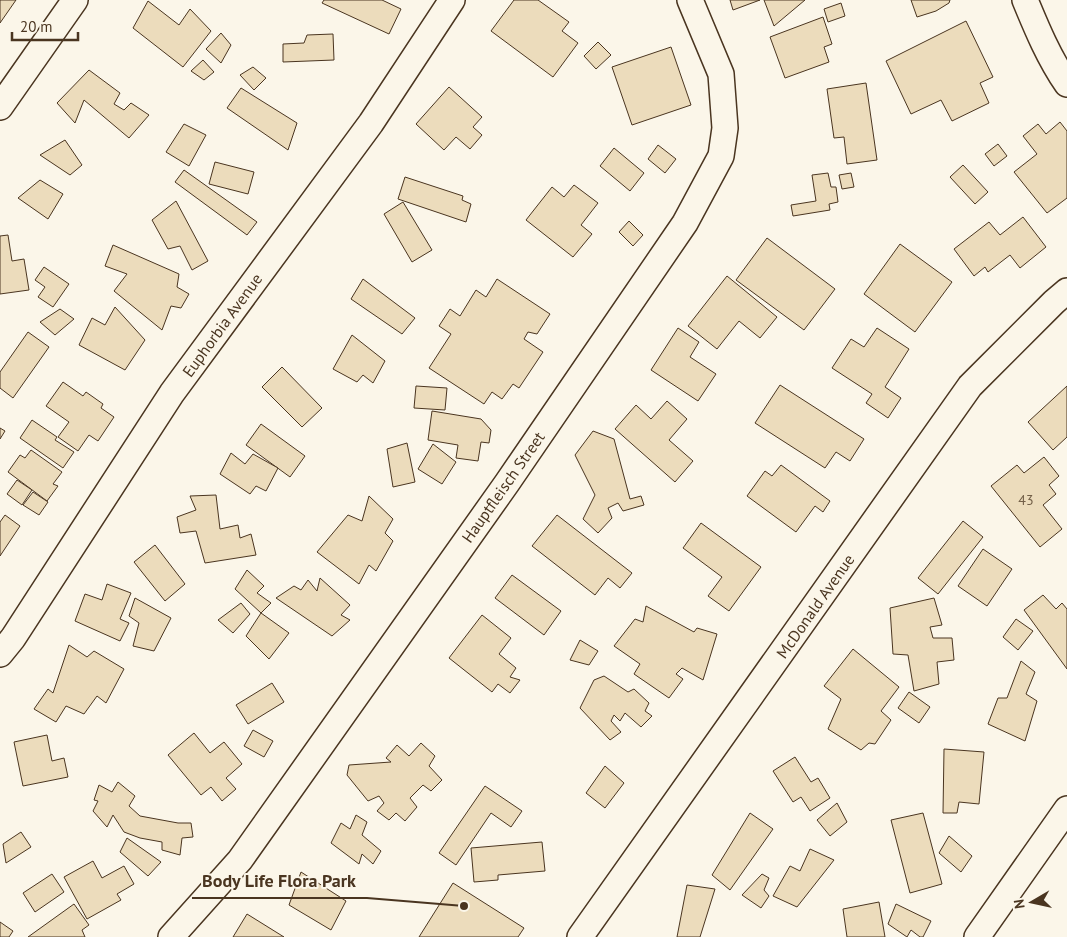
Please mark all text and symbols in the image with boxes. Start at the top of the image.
scale bar [12,10,79,42]
text: 20 m [20,17,53,36]
street label: Euphorbia Avenue [178,269,266,381]
street label: Hauptfleisch Street [457,427,549,546]
house number: 43 [1018,491,1034,509]
street label: McDonald Avenue [772,550,858,662]
callout: Body Life Flora Park [192,865,367,898]
text: Body Life Flora Park [202,869,356,892]
north arrow [1007,877,1057,927]
text: N [1010,898,1029,910]

